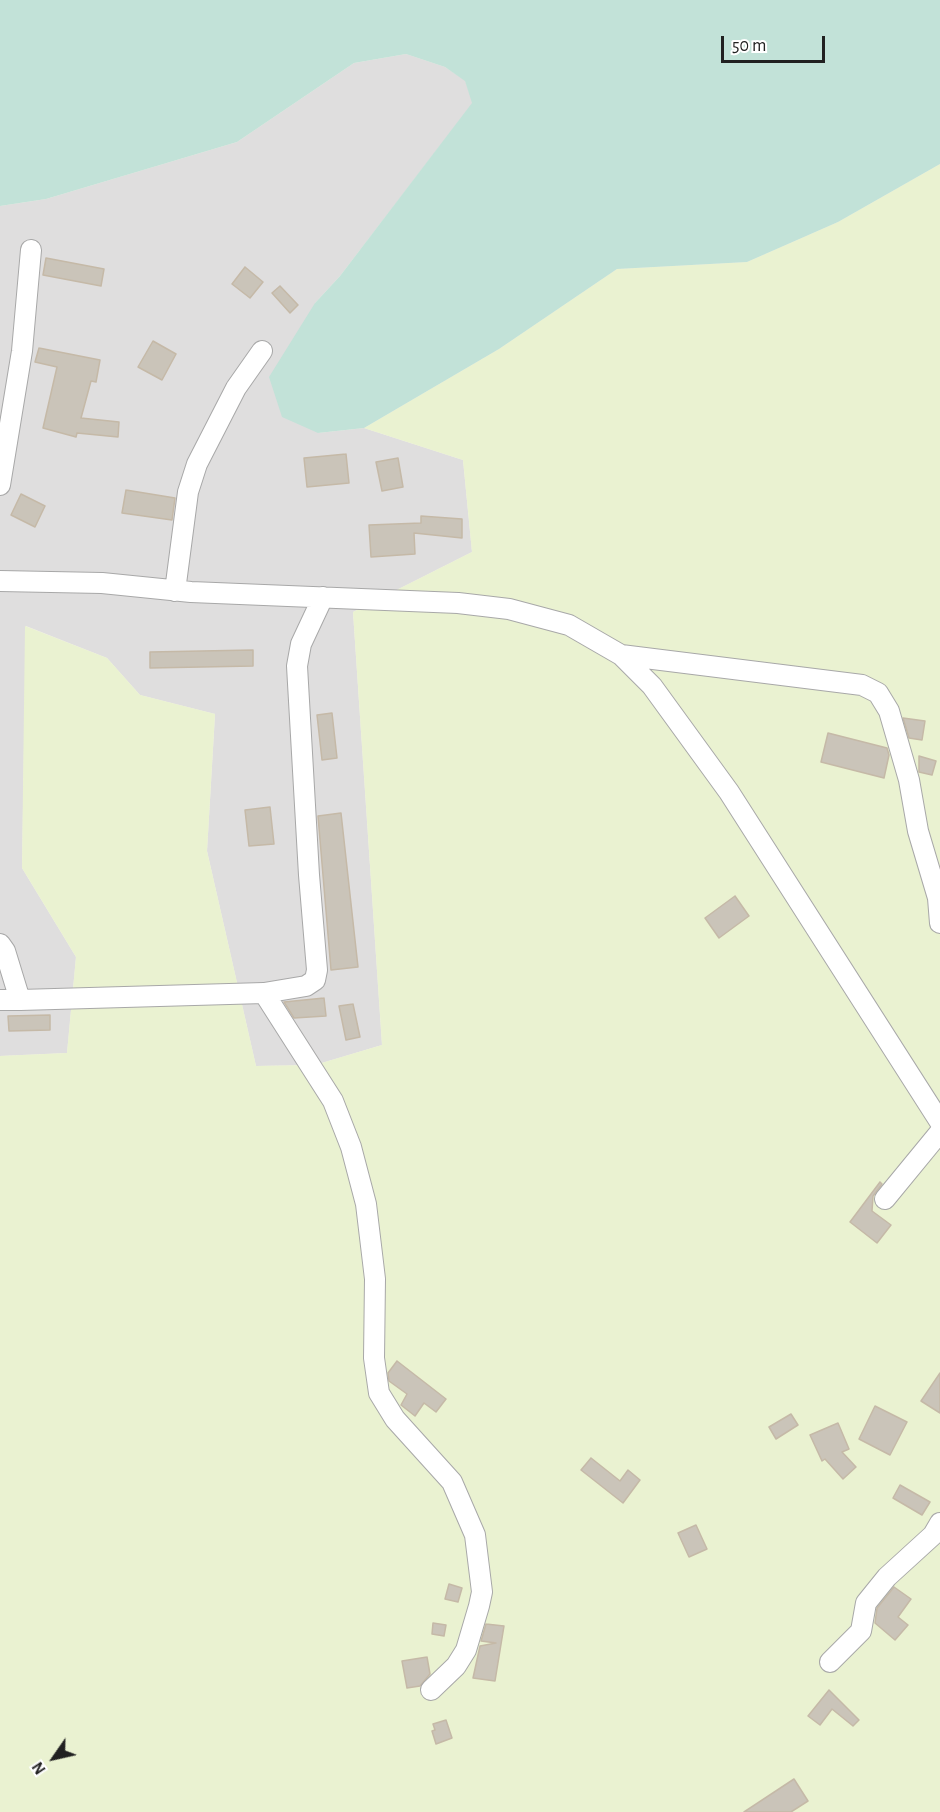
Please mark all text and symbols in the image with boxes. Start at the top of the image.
scale bar [724,24,828,62]
text: 50 m [732,37,766,55]
north arrow [24,1728,84,1788]
text: N [29,1759,49,1777]

